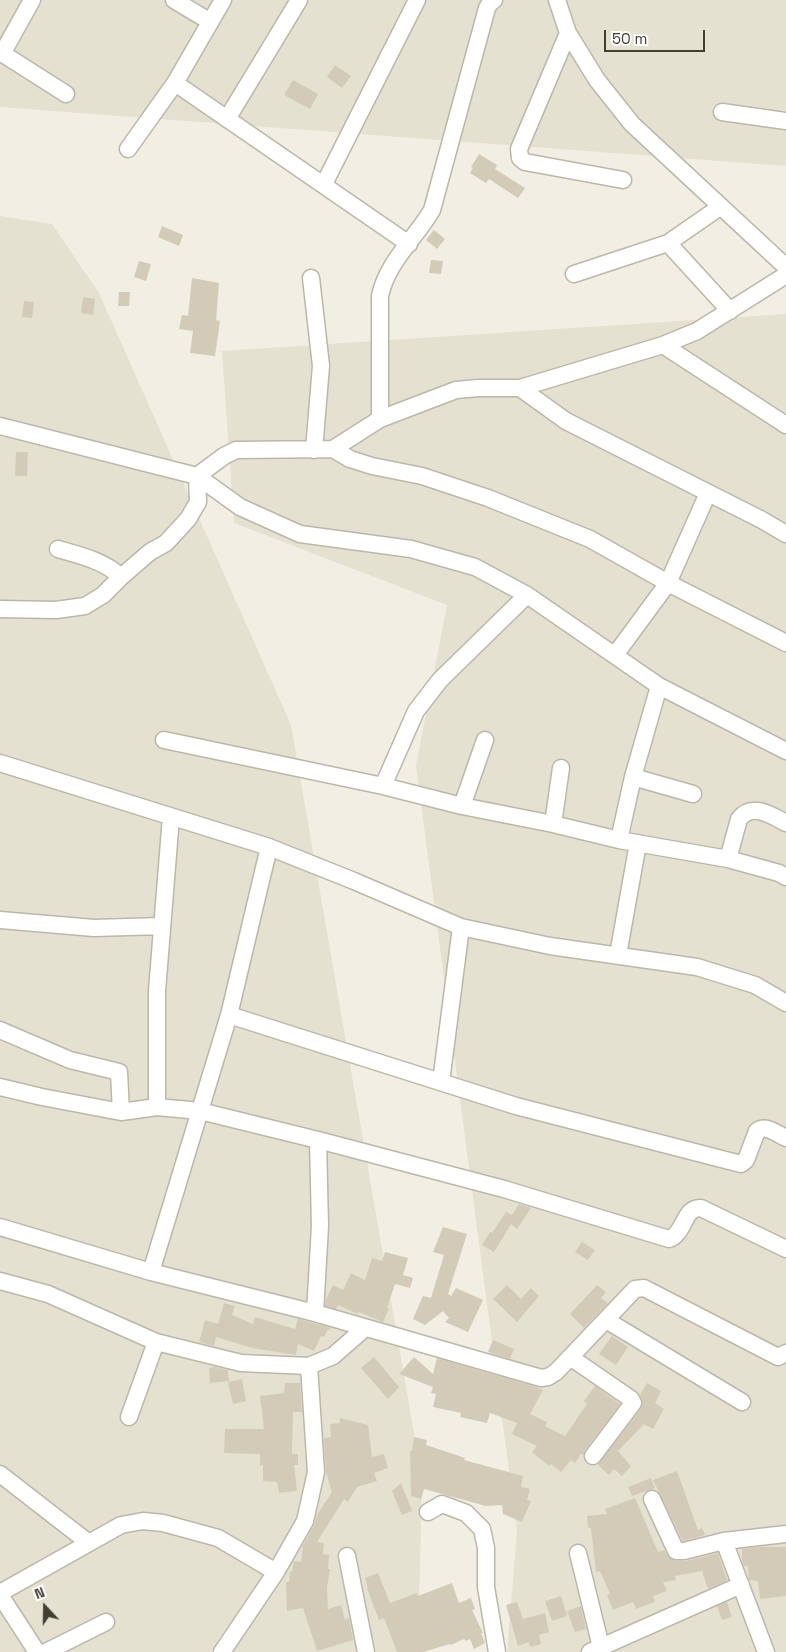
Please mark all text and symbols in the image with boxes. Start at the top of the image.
scale bar [606,20,707,52]
text: 50 m [612,29,647,48]
north arrow [20,1582,70,1632]
text: N [32,1583,47,1603]

